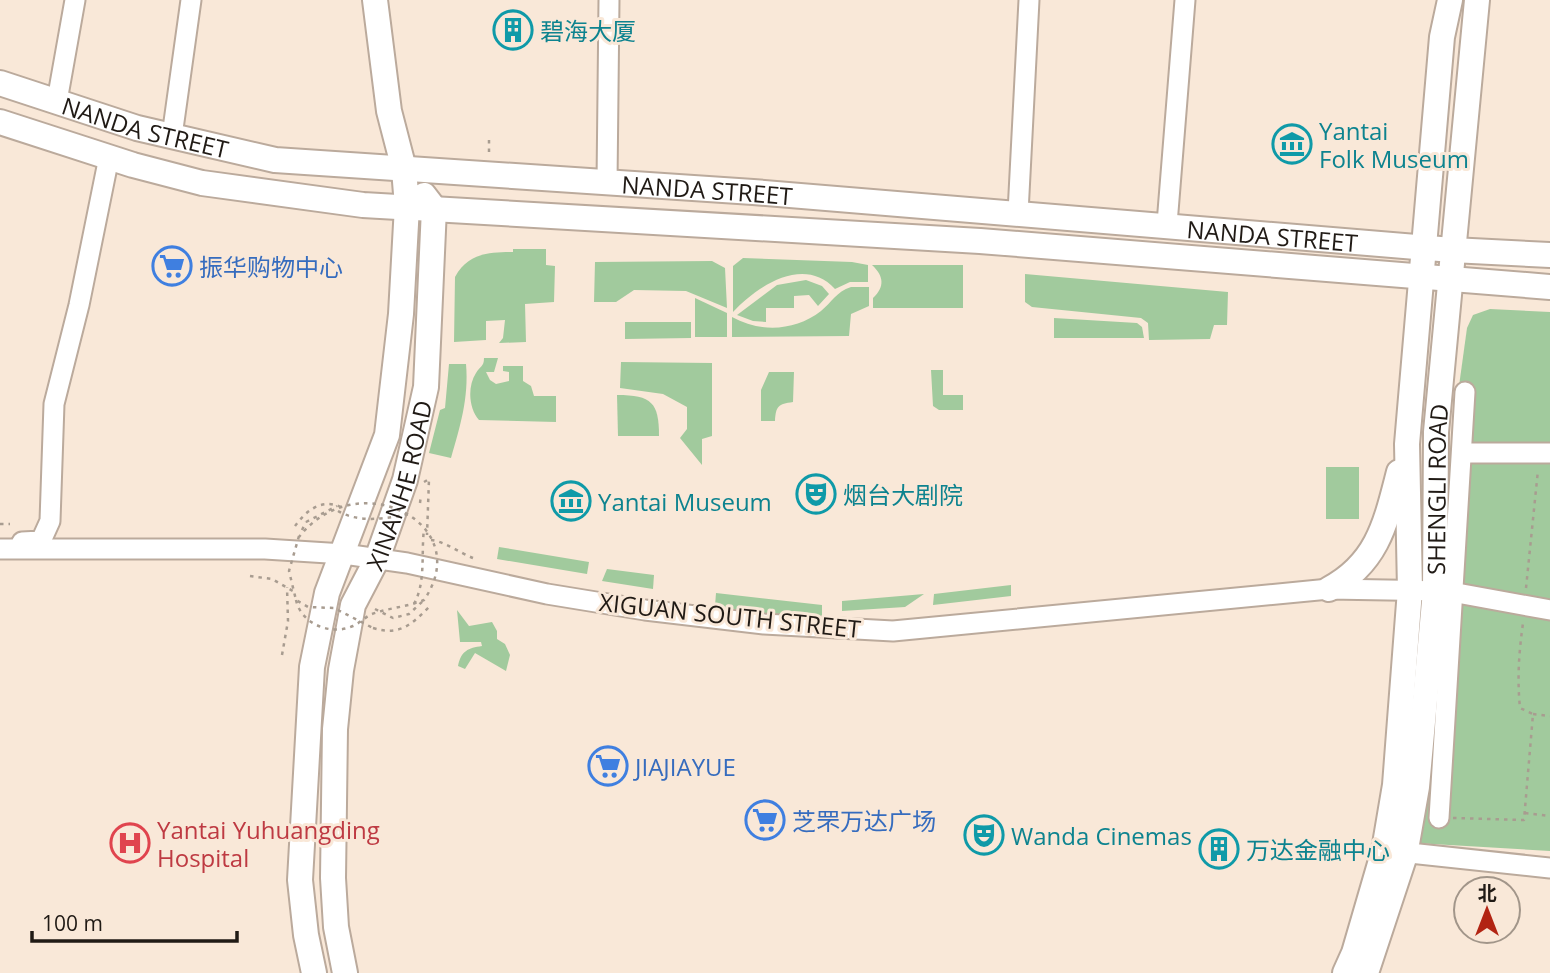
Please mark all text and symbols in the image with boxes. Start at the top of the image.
building icon: 碧海大厦 [492,9,534,51]
place label: 碧海大厦 [540,14,636,47]
street label: NANDA STREET [58,88,232,165]
place label: Yantai Folk Museum [1319,114,1469,175]
museum icon: Yantai Folk Museum [1271,123,1313,165]
street label: NANDA STREET [621,167,794,212]
street label: NANDA STREET [1186,212,1359,259]
supermarket icon: 振华购物中心 [151,245,193,287]
place label: 振华购物中心 [199,250,343,283]
street label: XINANHE ROAD [358,397,439,575]
street label: SHENGLI ROAD [1419,402,1455,575]
theatre icon: 烟台大剧院 [795,473,837,515]
place label: 烟台大剧院 [843,478,963,511]
museum icon: Yantai Museum [550,480,592,522]
place label: Yantai Museum [598,485,772,518]
street label: XIGUAN SOUTH STREET [598,585,862,645]
supermarket icon: JIAJIAYUE [587,745,629,787]
place label: JIAJIAYUE [633,750,736,783]
supermarket icon: 芝罘万达广场 [744,799,786,841]
place label: 芝罘万达广场 [792,804,936,837]
place label: Yantai Yuhuangding Hospital [157,813,380,874]
theatre icon: Wanda Cinemas [963,814,1005,856]
place label: Wanda Cinemas [1011,819,1192,852]
hospital icon: Yantai Yuhuangding Hospital [109,822,151,864]
building icon: 万达金融中心 [1198,828,1240,870]
place label: 万达金融中心 [1246,833,1390,866]
north arrow [1452,875,1522,945]
text: 北 [1477,880,1497,906]
scale bar [32,900,236,944]
text: 100 m [42,909,103,937]

